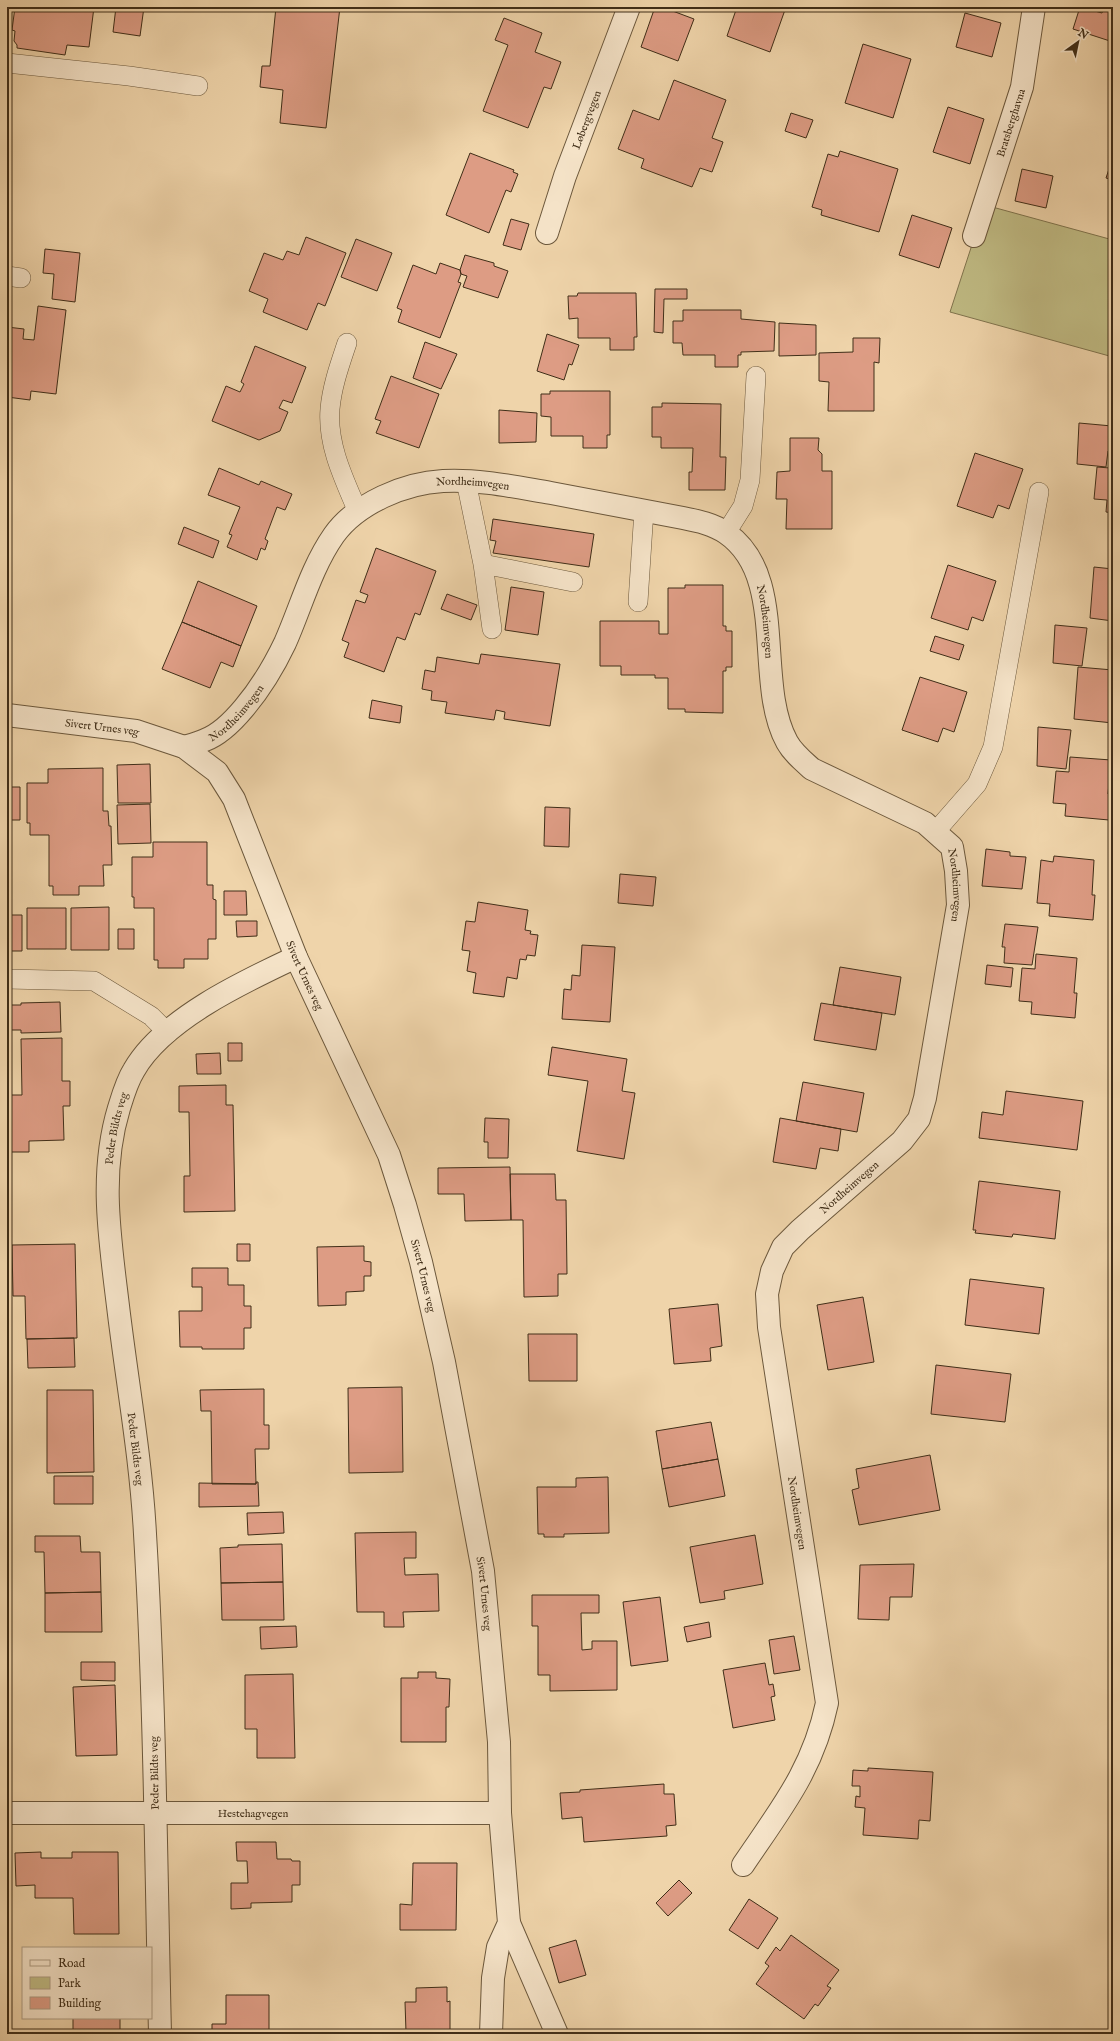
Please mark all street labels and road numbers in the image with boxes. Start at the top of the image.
street label: Bratsberghavna [994,87,1029,159]
street label: Løbergvegen [570,89,605,151]
street label: Nordheimvegen [435,475,511,494]
street label: Nordheimvegen [753,583,776,659]
street label: Nordheimvegen [207,682,268,745]
street label: Sivert Urnes veg [64,716,142,740]
street label: Nordheimvegen [944,847,964,923]
street label: Sivert Urnes veg [282,939,326,1014]
street label: Peder Bildts veg [103,1090,132,1165]
street label: Nordheimvegen [817,1158,882,1217]
street label: Sivert Urnes veg [407,1238,439,1315]
street label: Peder Bildts veg [124,1412,147,1488]
street label: Nordheimvegen [784,1476,809,1551]
street label: Sivert Urnes veg [472,1555,495,1633]
street label: Peder Bildts veg [147,1735,163,1810]
street label: Hestehagvegen [218,1807,288,1821]

